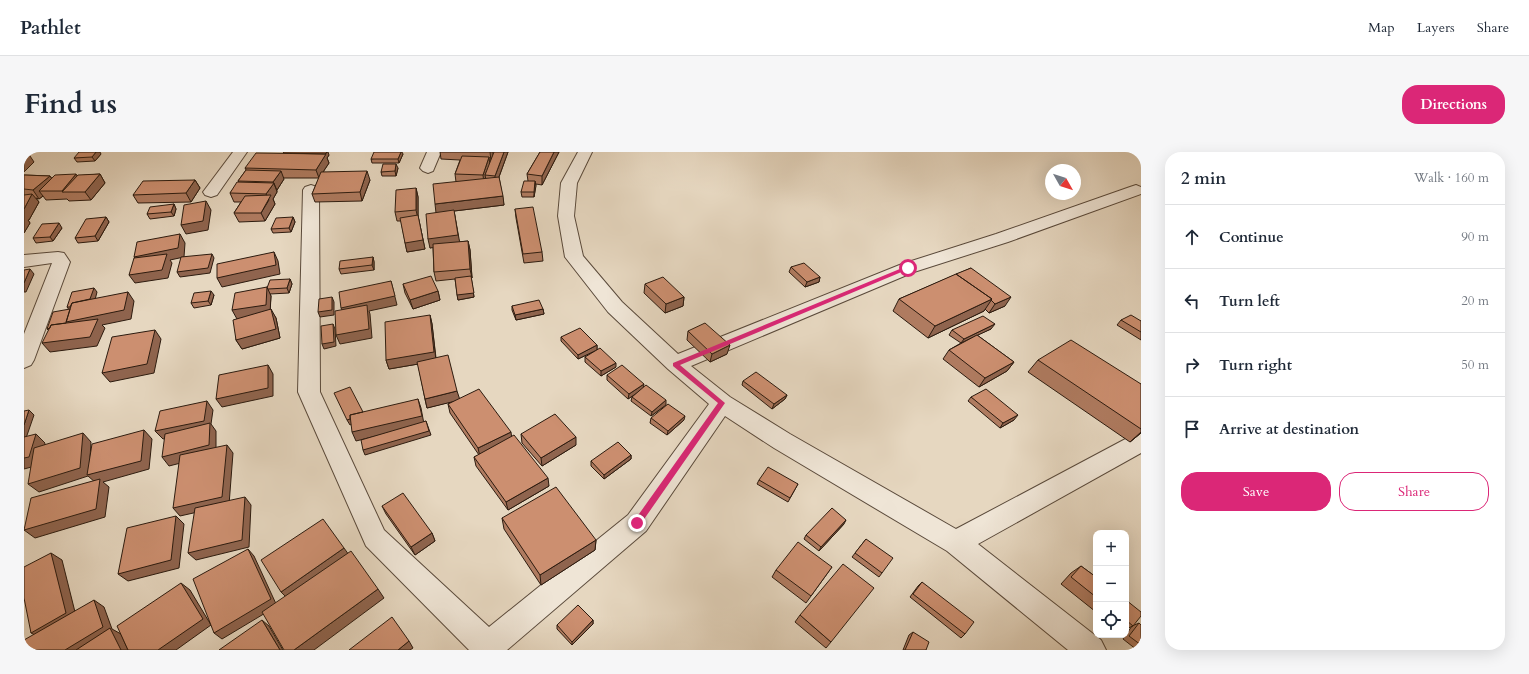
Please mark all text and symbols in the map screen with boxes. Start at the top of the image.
text: Pathlet [20,15,81,41]
text: Map [1368,18,1395,37]
text: Layers [1417,18,1455,37]
text: Share [1477,18,1509,37]
text: Find us [24,85,117,123]
button: Directions [1402,85,1505,124]
north arrow [1045,164,1081,200]
text: 2 min [1181,167,1226,190]
text: Walk · 160 m [1414,169,1489,187]
icon: ahead [1181,226,1203,248]
text: Continue [1219,227,1284,247]
text: 90 m [1461,228,1489,246]
route start [899,259,917,277]
icon: left [1181,290,1203,312]
text: Turn left [1219,291,1280,311]
text: 20 m [1461,292,1489,310]
icon: right [1181,354,1203,376]
text: Turn right [1219,355,1292,375]
text: 50 m [1461,356,1489,374]
icon: arrive [1181,418,1203,440]
text: Arrive at destination [1219,419,1359,439]
button: Save [1181,472,1331,511]
button: Share [1339,472,1489,511]
route end [628,514,646,532]
map controls [1093,530,1129,638]
button: + [1093,530,1129,566]
button: − [1093,566,1129,602]
button: locate [1093,602,1129,638]

